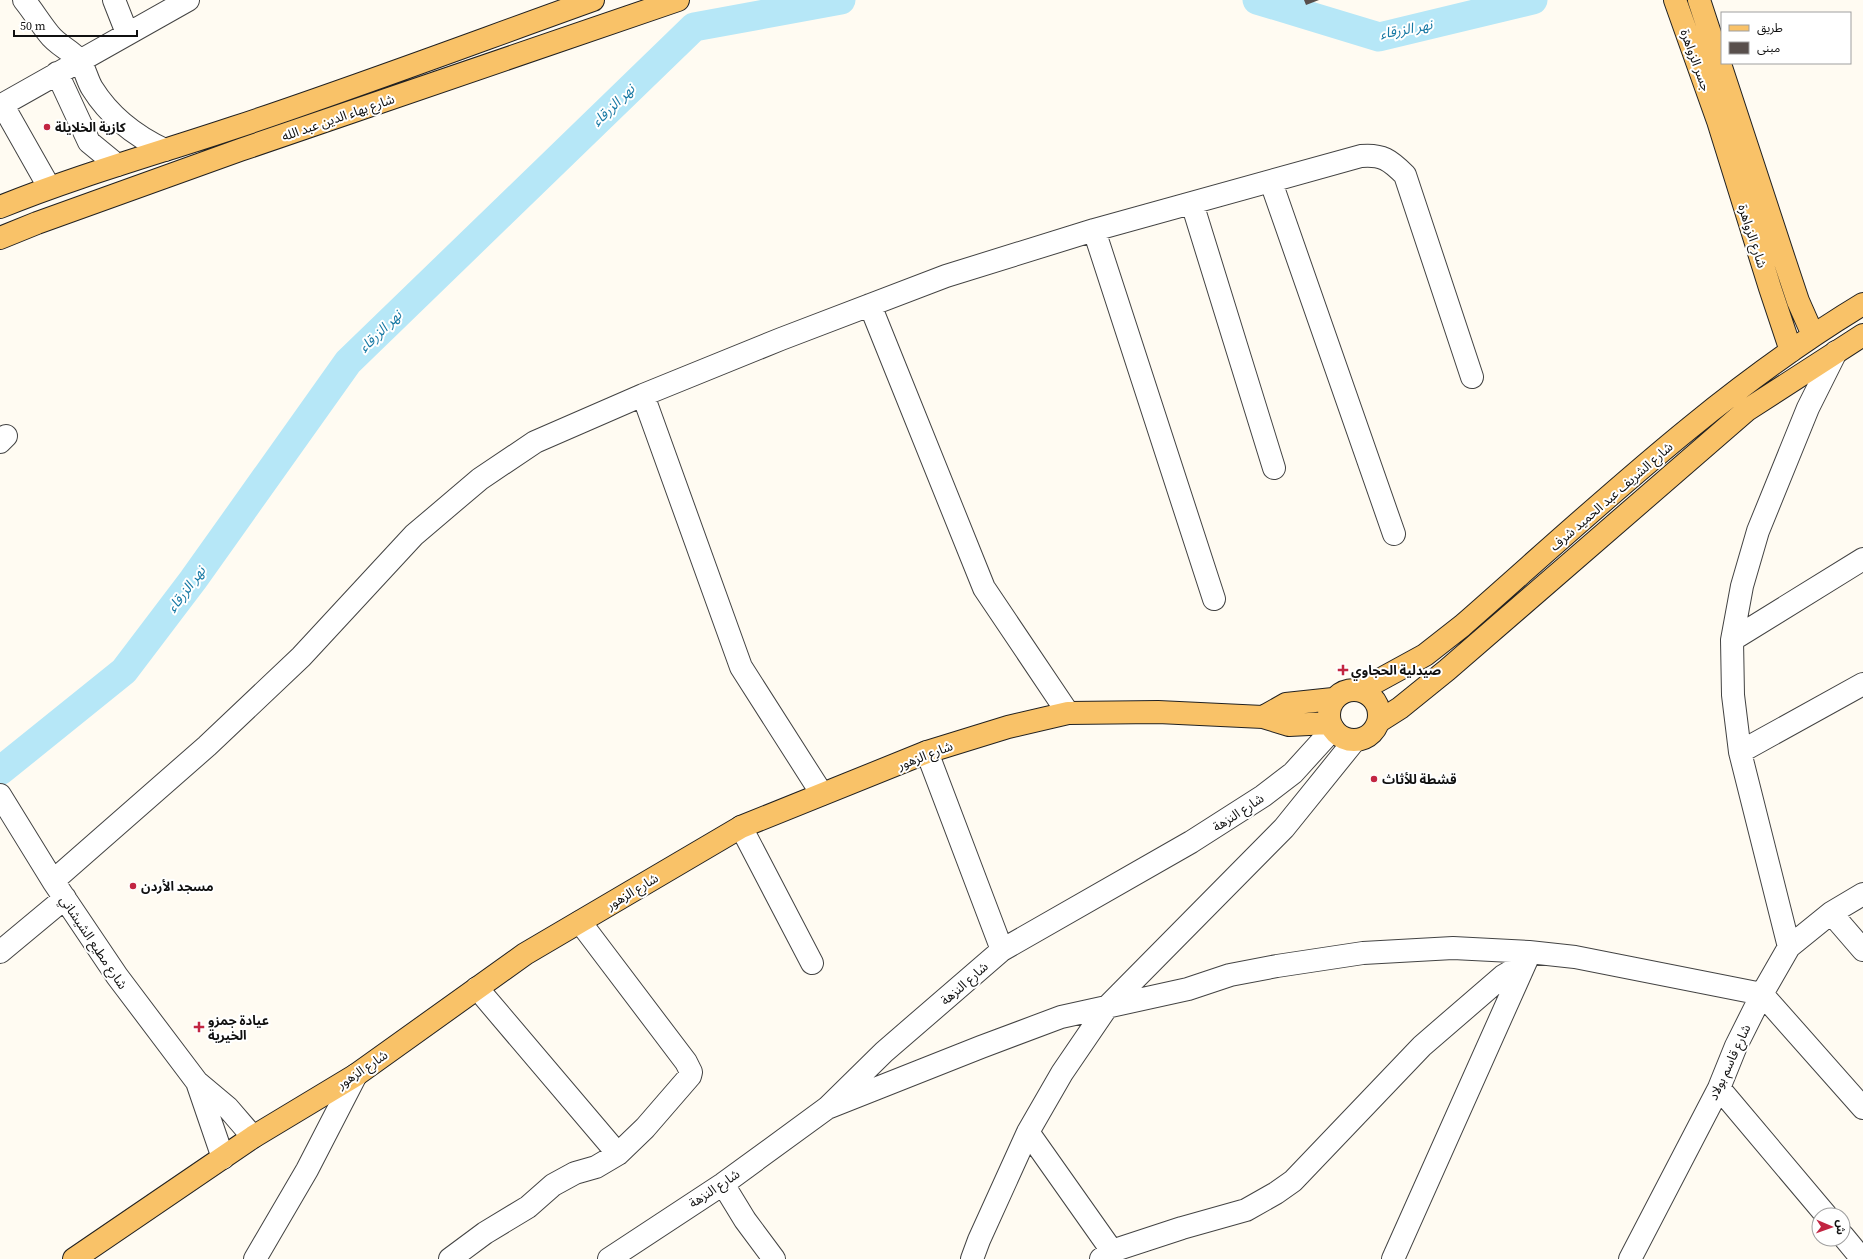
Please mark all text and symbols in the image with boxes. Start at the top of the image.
scale bar [14,12,137,38]
legend [1721,12,1851,64]
water label: نهر الزرقاء [1378,14,1435,44]
text: 50 m [20,18,46,34]
text: طريق [1757,20,1783,36]
street label: جسر الزواهرة [1676,27,1715,94]
text: مبنى [1757,40,1780,56]
water label: نهر الزرقاء [587,79,640,131]
street label: شارع بهاء الدين عبد الله [280,90,397,147]
place label: كازية الخلايلة [55,119,126,136]
marker: كازية الخلايلة [42,122,52,132]
street label: شارع الزواهرة [1732,202,1771,271]
water label: نهر الزرقاء [354,305,407,357]
street label: شارع الشريف عبد الحميد شرف [1546,438,1678,556]
water label: نهر الزرقاء [162,561,211,616]
place label: صيدلية الحجاوي [1351,662,1442,681]
marker: صيدلية الحجاوي [1338,665,1348,675]
street label: شارع الزهور [894,737,956,776]
place label: قشطة للأثاث [1382,771,1457,788]
marker: قشطة للأثاث [1369,774,1379,784]
street label: شارع النزهة [1209,790,1268,837]
street label: شارع الزهور [602,869,662,916]
place label: مسجد الأردن [141,878,214,895]
marker: مسجد الأردن [128,881,138,891]
street label: شارع مطيع الشيشاني [54,892,131,994]
street label: شارع النزهة [937,958,993,1010]
place label: عيادة جمزو الخيرية [208,1012,269,1044]
marker: عيادة جمزو الخيرية [193,1021,205,1033]
street label: شارع قاسم بولاد [1704,1022,1756,1104]
street label: شارع الزهور [333,1046,392,1095]
street label: شارع النزهة [686,1165,744,1213]
north arrow [1811,1207,1851,1247]
text: ش [1833,1220,1848,1235]

